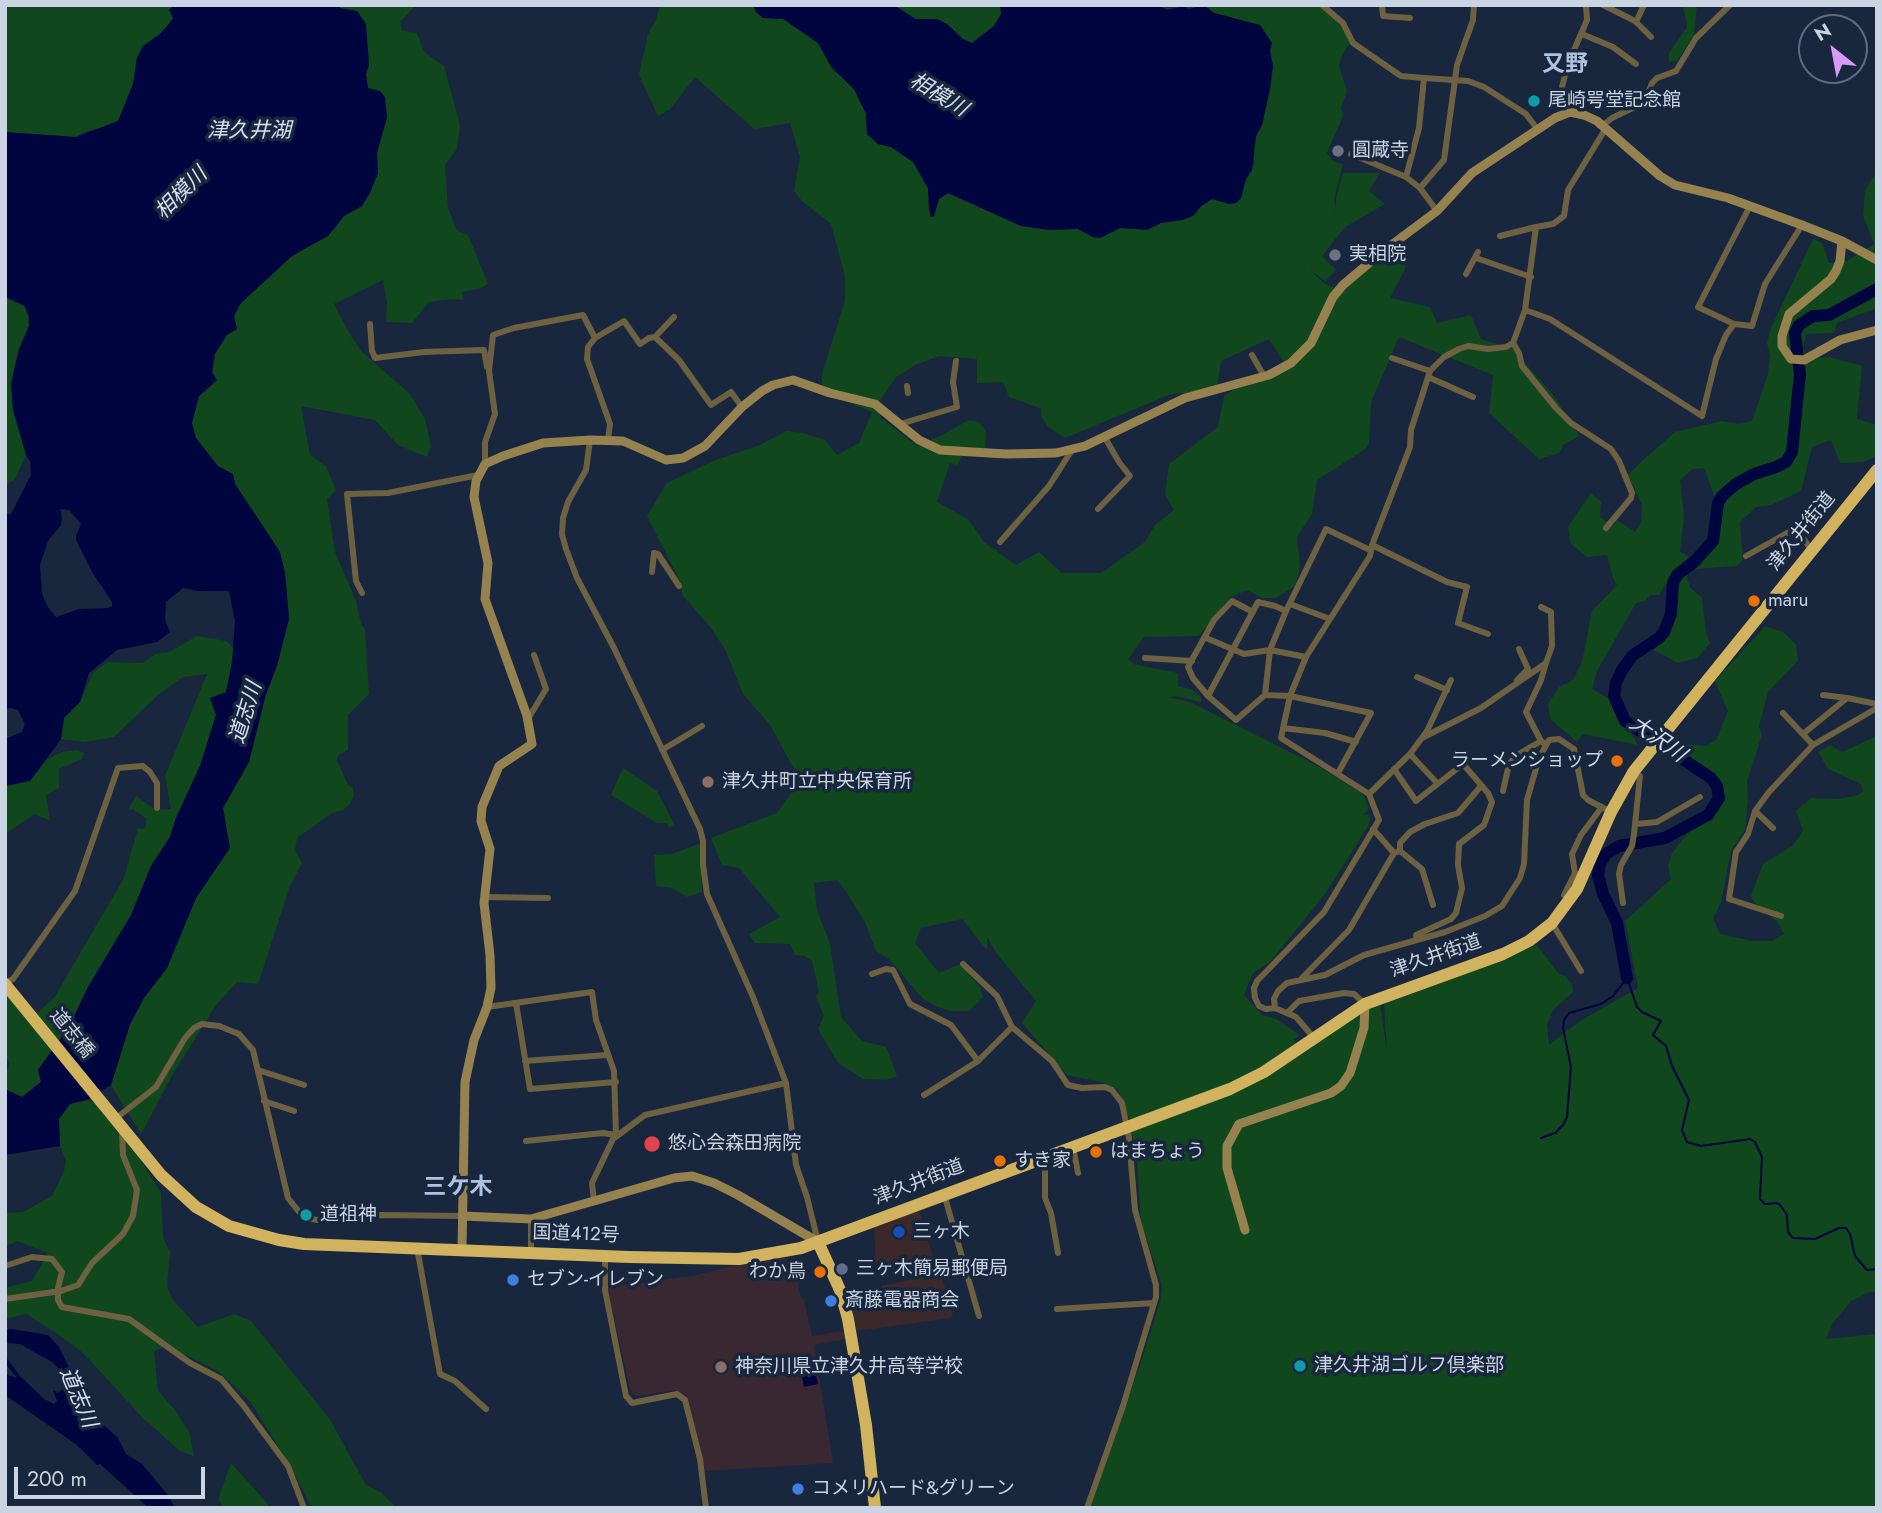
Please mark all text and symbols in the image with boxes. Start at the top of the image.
north arrow [1798,14,1868,84]
text: N [1810,17,1836,48]
district label: 又野 [1542,51,1588,79]
water label: 相模川 [905,69,971,123]
place label: 尾崎咢堂記念館 [1548,90,1681,112]
marker: 尾崎咢堂記念館 [1526,93,1542,109]
water label: 津久井湖 [207,119,291,145]
place label: 圓蔵寺 [1352,140,1409,162]
marker: 圓蔵寺 [1330,143,1346,159]
water label: 相模川 [151,163,213,225]
place label: 実相院 [1349,244,1406,266]
marker: 実相院 [1327,247,1343,263]
street label: 津久井街道 [1763,488,1841,576]
place label: maru [1768,590,1808,612]
marker: maru [1746,593,1762,609]
water label: 道志川 [226,679,268,747]
water label: 大沢川 [1624,712,1690,768]
place label: ラーメンショップ [1451,750,1603,772]
marker: ラーメンショップ [1609,753,1625,769]
place label: 津久井町立中央保育所 [722,771,912,793]
marker: 津久井町立中央保育所 [700,774,716,790]
street label: 津久井街道 [1387,931,1485,983]
street label: 道志橋 [44,1005,98,1063]
place label: 悠心会森田病院 [668,1133,801,1155]
marker: 悠心会森田病院 [642,1134,662,1154]
place label: はまちょう [1110,1141,1205,1163]
marker: はまちょう [1088,1144,1104,1160]
place label: すき家 [1014,1150,1071,1172]
marker: すき家 [992,1153,1008,1169]
street label: 津久井街道 [871,1155,967,1211]
district label: 三ケ木 [424,1174,492,1202]
place label: 道祖神 [320,1204,377,1226]
marker: 道祖神 [298,1207,314,1223]
place label: 三ヶ木 [913,1221,970,1243]
street label: 国道412号 [532,1222,620,1248]
marker: 三ヶ木 [891,1224,907,1240]
place label: 三ヶ木簡易郵便局 [856,1258,1008,1280]
place label: わか鳥 [749,1261,806,1283]
marker: 三ヶ木簡易郵便局 [834,1261,850,1277]
marker: わか鳥 [812,1264,828,1280]
place label: セブン-イレブン [527,1269,664,1291]
marker: セブン-イレブン [505,1272,521,1288]
place label: 斎藤電器商会 [845,1290,959,1312]
marker: 斎藤電器商会 [823,1293,839,1309]
place label: 津久井湖ゴルフ倶楽部 [1314,1355,1504,1377]
place label: 神奈川県立津久井高等学校 [735,1356,963,1378]
marker: 津久井湖ゴルフ倶楽部 [1292,1358,1308,1374]
marker: 神奈川県立津久井高等学校 [713,1359,729,1375]
water label: 道志川 [53,1364,101,1432]
scale bar [18,1454,208,1498]
text: 200 m [27,1464,87,1494]
place label: コメリハード&グリーン [812,1478,1015,1500]
marker: コメリハード&グリーン [790,1481,806,1497]

